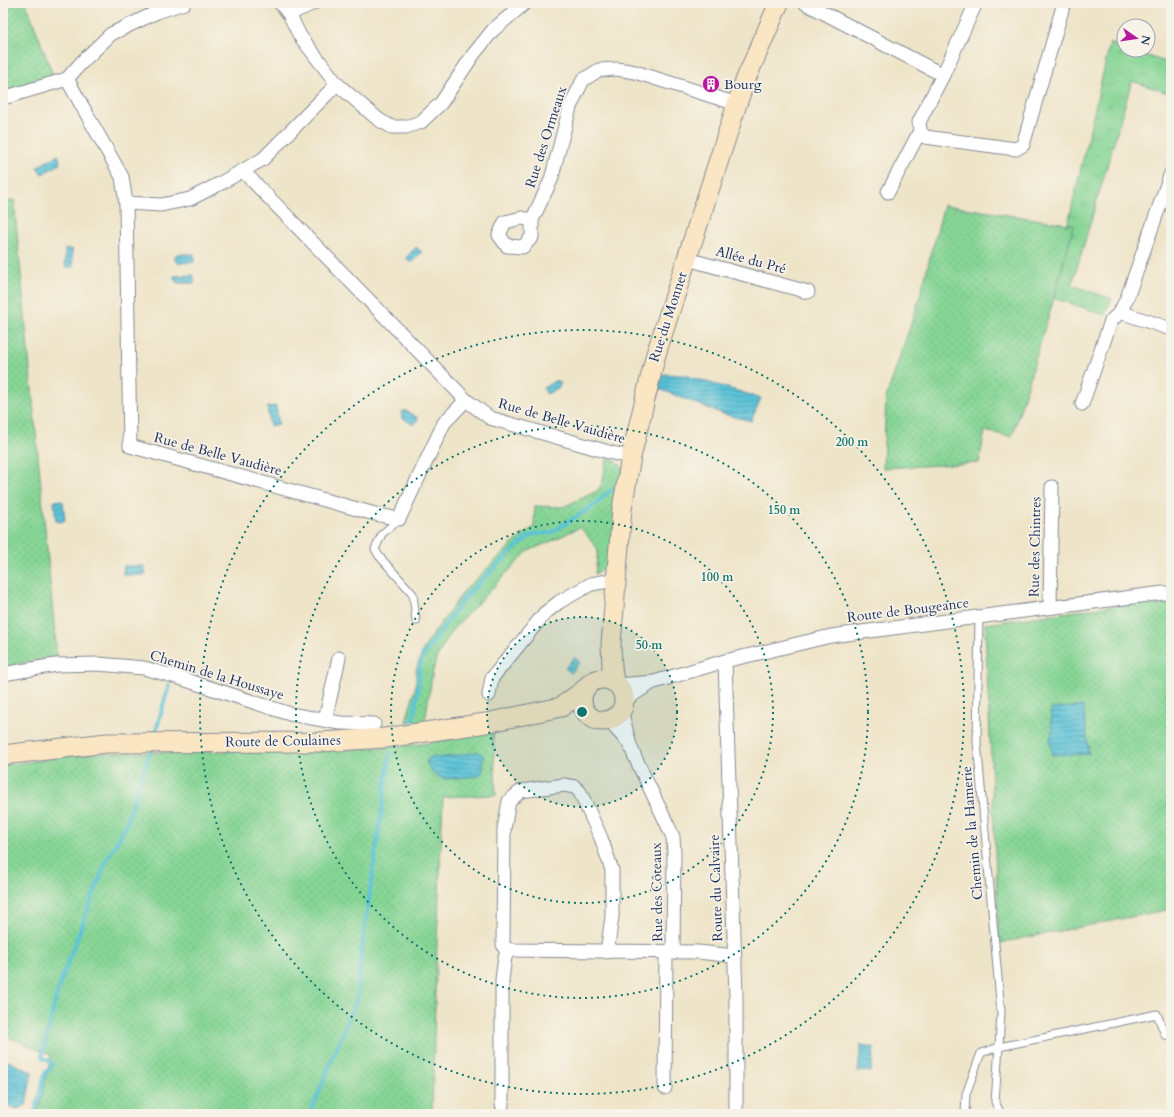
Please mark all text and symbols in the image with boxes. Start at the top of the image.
north arrow [1116,18,1156,58]
text: N [1137,34,1154,47]
building icon: Bourg [701,74,721,94]
place label: Bourg [724,75,762,94]
street label: Rue des Ormeaux [521,84,571,190]
street label: Allée du Pré [714,241,788,279]
street label: Rue du Monnet [644,269,692,365]
street label: Rue de Belle Vaudière [496,394,628,448]
street label: Rue de Belle Vaudière [152,428,284,480]
text: 200 m [836,434,869,450]
street label: Rue des Chintres [1025,496,1045,597]
text: 150 m [768,502,801,518]
text: 100 m [701,569,734,585]
street label: Route de Bougeance [846,593,970,627]
text: 50 m [636,637,663,653]
street label: Chemin de la Houssaye [148,646,286,704]
centre of rings [575,705,589,719]
street label: Route de Coulaines [225,730,341,752]
street label: Chemin de la Hamerie [957,765,987,901]
street label: Route du Calvaire [705,834,727,942]
street label: Rue des Côteaux [647,842,667,942]

